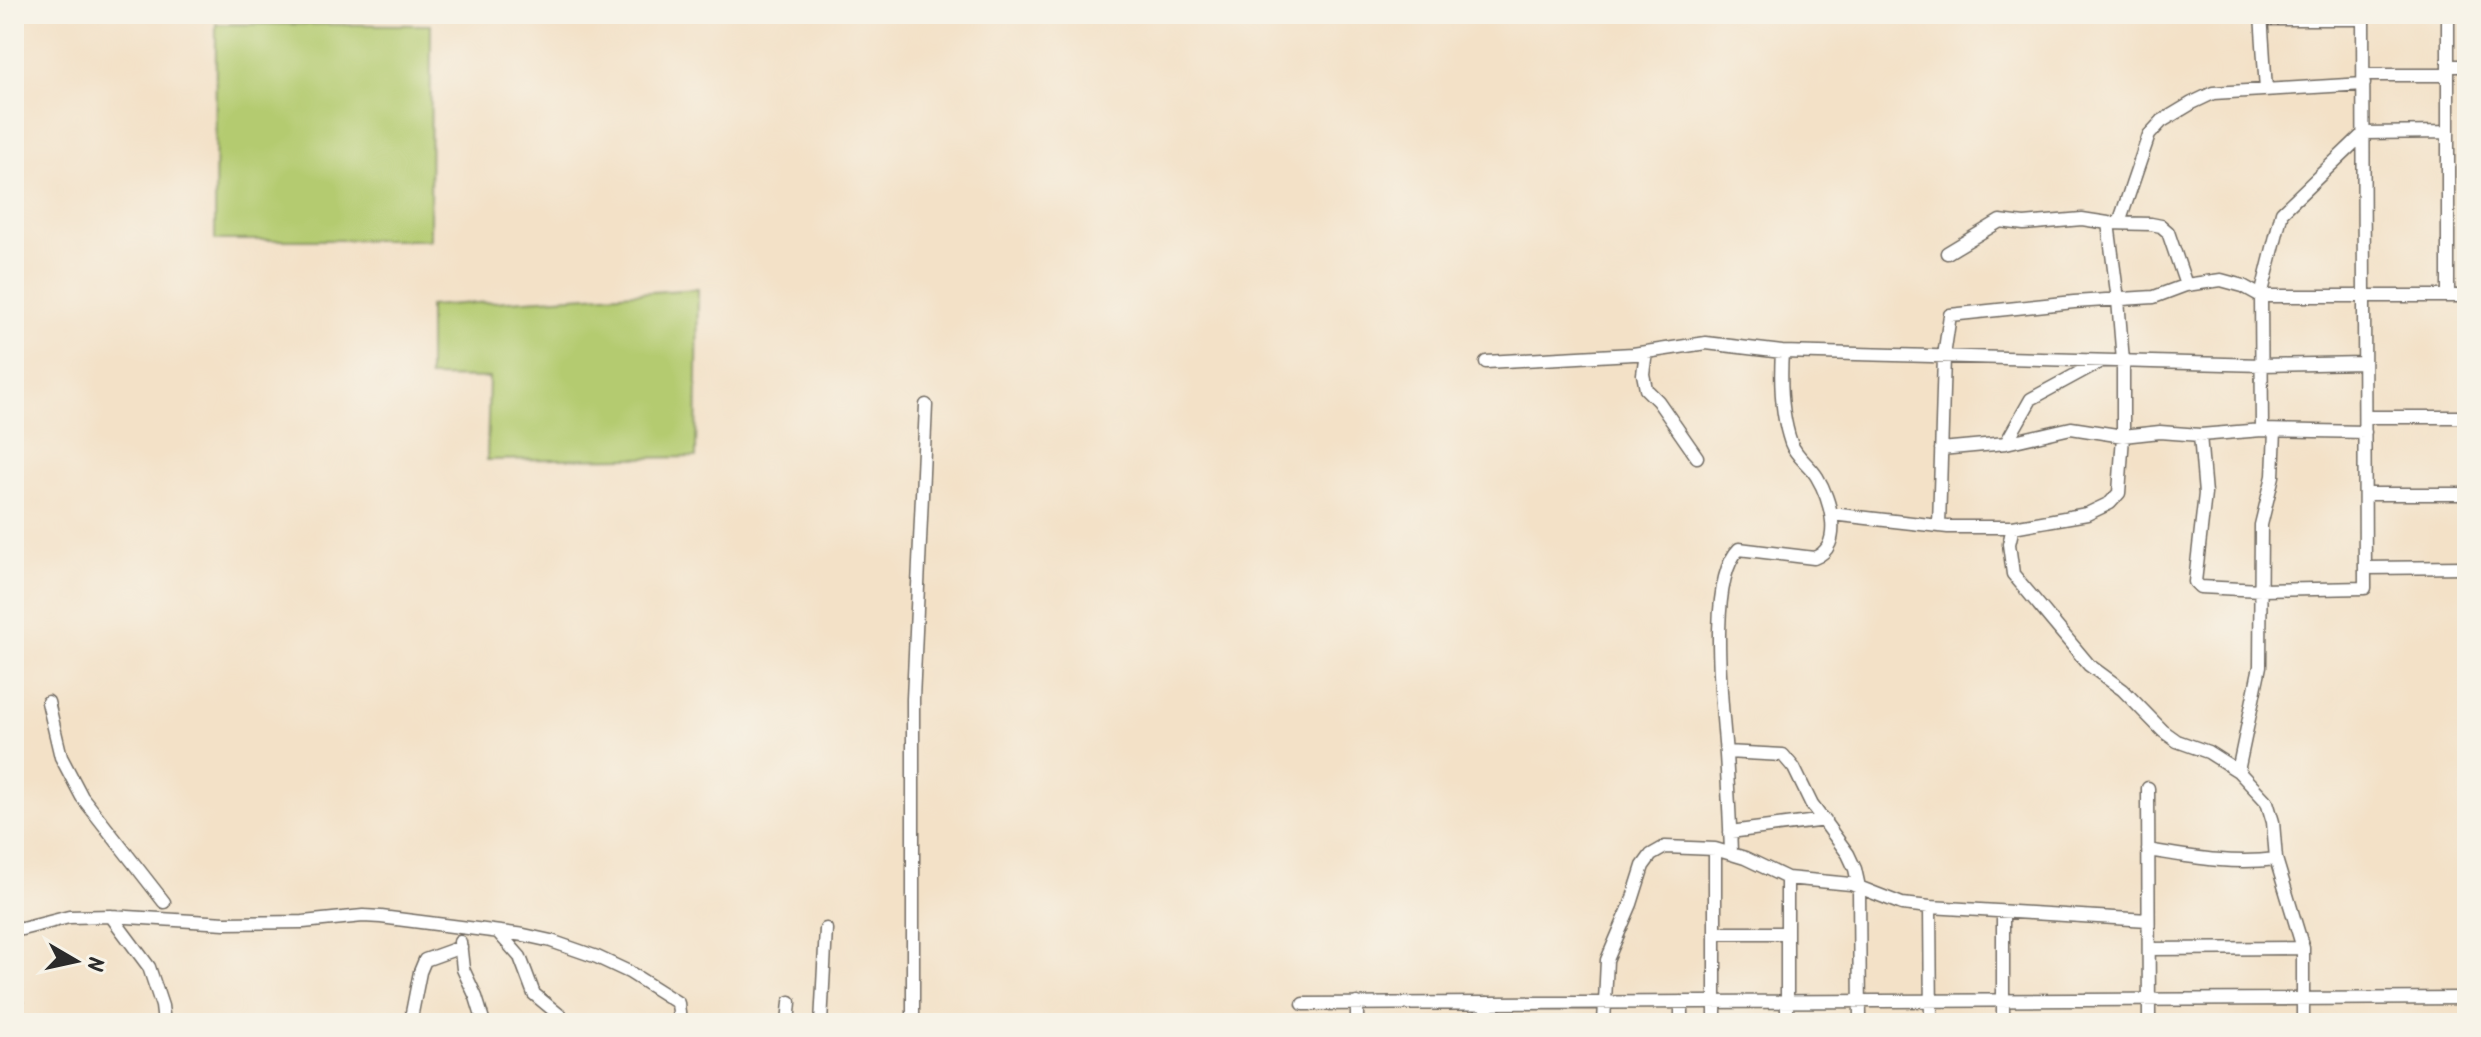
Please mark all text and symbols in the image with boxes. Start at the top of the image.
north arrow [36,921,116,1001]
text: N [75,954,112,973]

